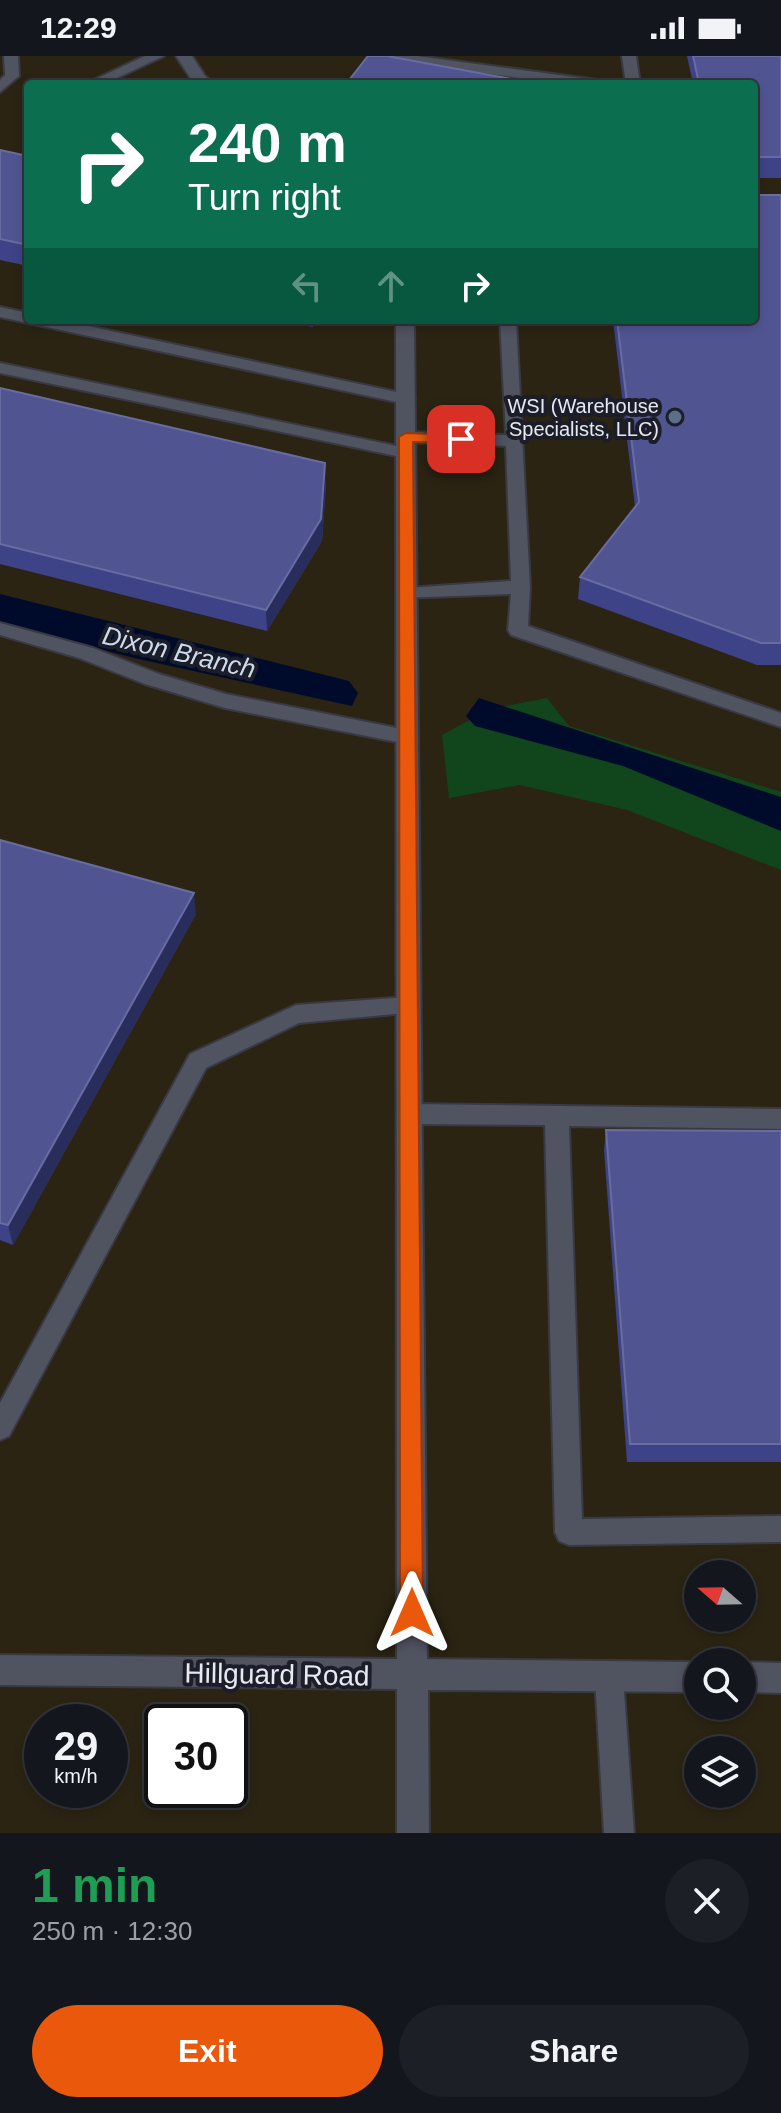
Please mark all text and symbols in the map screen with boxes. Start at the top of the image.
text: 12:29 [40,11,117,44]
text: 240 m [188,111,347,174]
icon: right [56,112,160,216]
text: Turn right [188,177,341,218]
icon: left [285,264,329,308]
icon: ahead [369,264,413,308]
icon: right [453,264,497,308]
place label: WSI (Warehouse Specialists, LLC) [507,395,659,440]
pin [427,405,495,473]
marker: WSI (Warehouse Specialists, LLC) [666,408,684,426]
icon: arrive [439,417,483,461]
water label: Dixon Branch [100,620,258,684]
north arrow [684,1560,756,1632]
map controls [684,1560,756,1808]
position arrow [370,1571,454,1655]
button: search [684,1648,756,1720]
street label: Hillguard Road [184,1657,370,1692]
speed limit sign: 30 [144,1704,248,1808]
text: 29 [54,1724,98,1768]
button: layers [684,1736,756,1808]
text: km/h [54,1765,98,1787]
text: 1 min [32,1859,157,1912]
button: close [665,1859,749,1943]
text: 250 m · 12:30 [32,1916,192,1946]
button: Exit [32,2005,383,2097]
button: Share [399,2005,749,2097]

